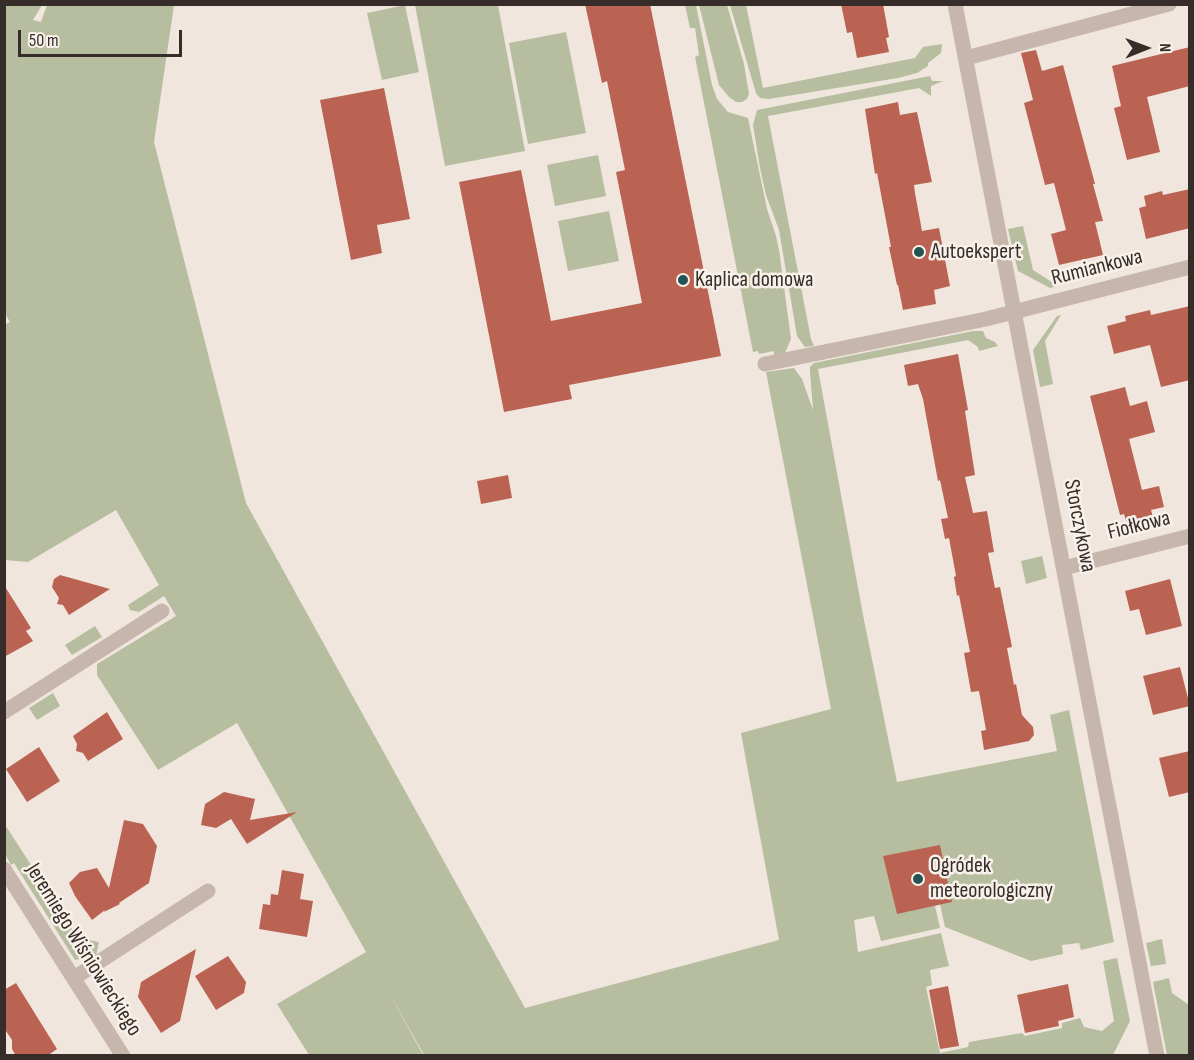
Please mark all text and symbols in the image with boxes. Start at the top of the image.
scale bar [21,18,184,56]
north arrow [1116,18,1176,78]
text: 50 m [29,30,59,51]
text: N [1155,43,1174,52]
place label: Autoekspert [931,239,1021,265]
street label: Rumiankowa [1049,244,1145,292]
marker: Autoekspert [912,245,926,259]
place label: Kaplica domowa [695,267,814,293]
marker: Kaplica domowa [676,273,690,287]
street label: Storczykowa [1057,477,1101,575]
street label: Fiołkowa [1105,505,1173,547]
place label: Ogródek meteorologiczny [930,853,1053,904]
street label: Jeremiego Wiśniowieckiego [19,859,147,1041]
marker: Ogródek meteorologiczny [911,872,925,886]

